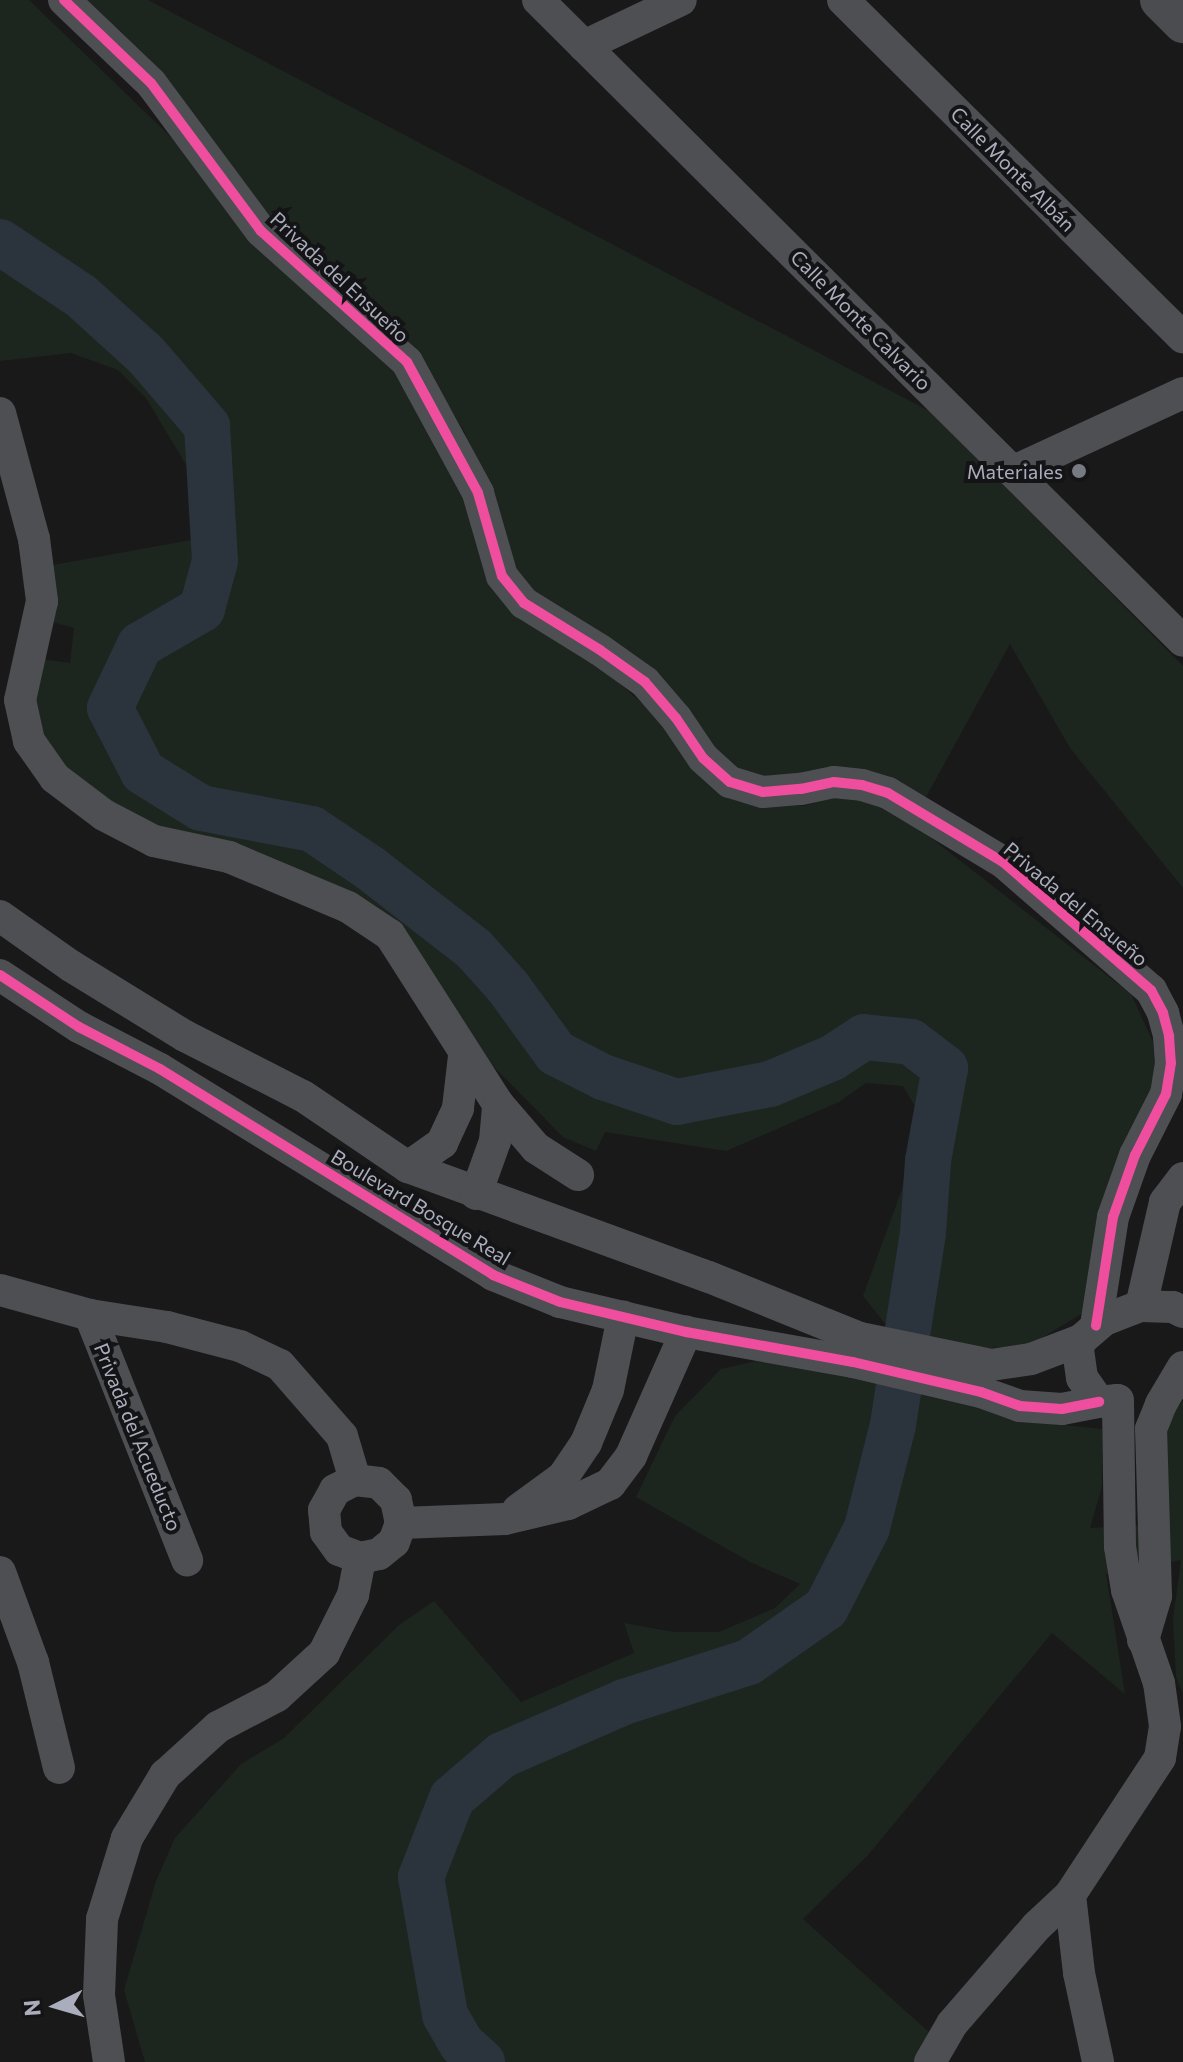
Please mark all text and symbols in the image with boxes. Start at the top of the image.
street label: Calle Monte Albán [946,102,1080,236]
street label: Privada del Ensueño [266,207,414,347]
street label: Calle Monte Calvario [786,245,936,395]
place label: Materiales [967,459,1063,483]
marker: Materiales [1070,462,1088,480]
street label: Privada del Ensueño [999,837,1153,971]
street label: Boulevard Bosque Real [327,1144,515,1270]
street label: Privada del Acueducto [89,1339,187,1535]
north arrow [16,1966,96,2046]
text: N [17,1999,46,2018]

